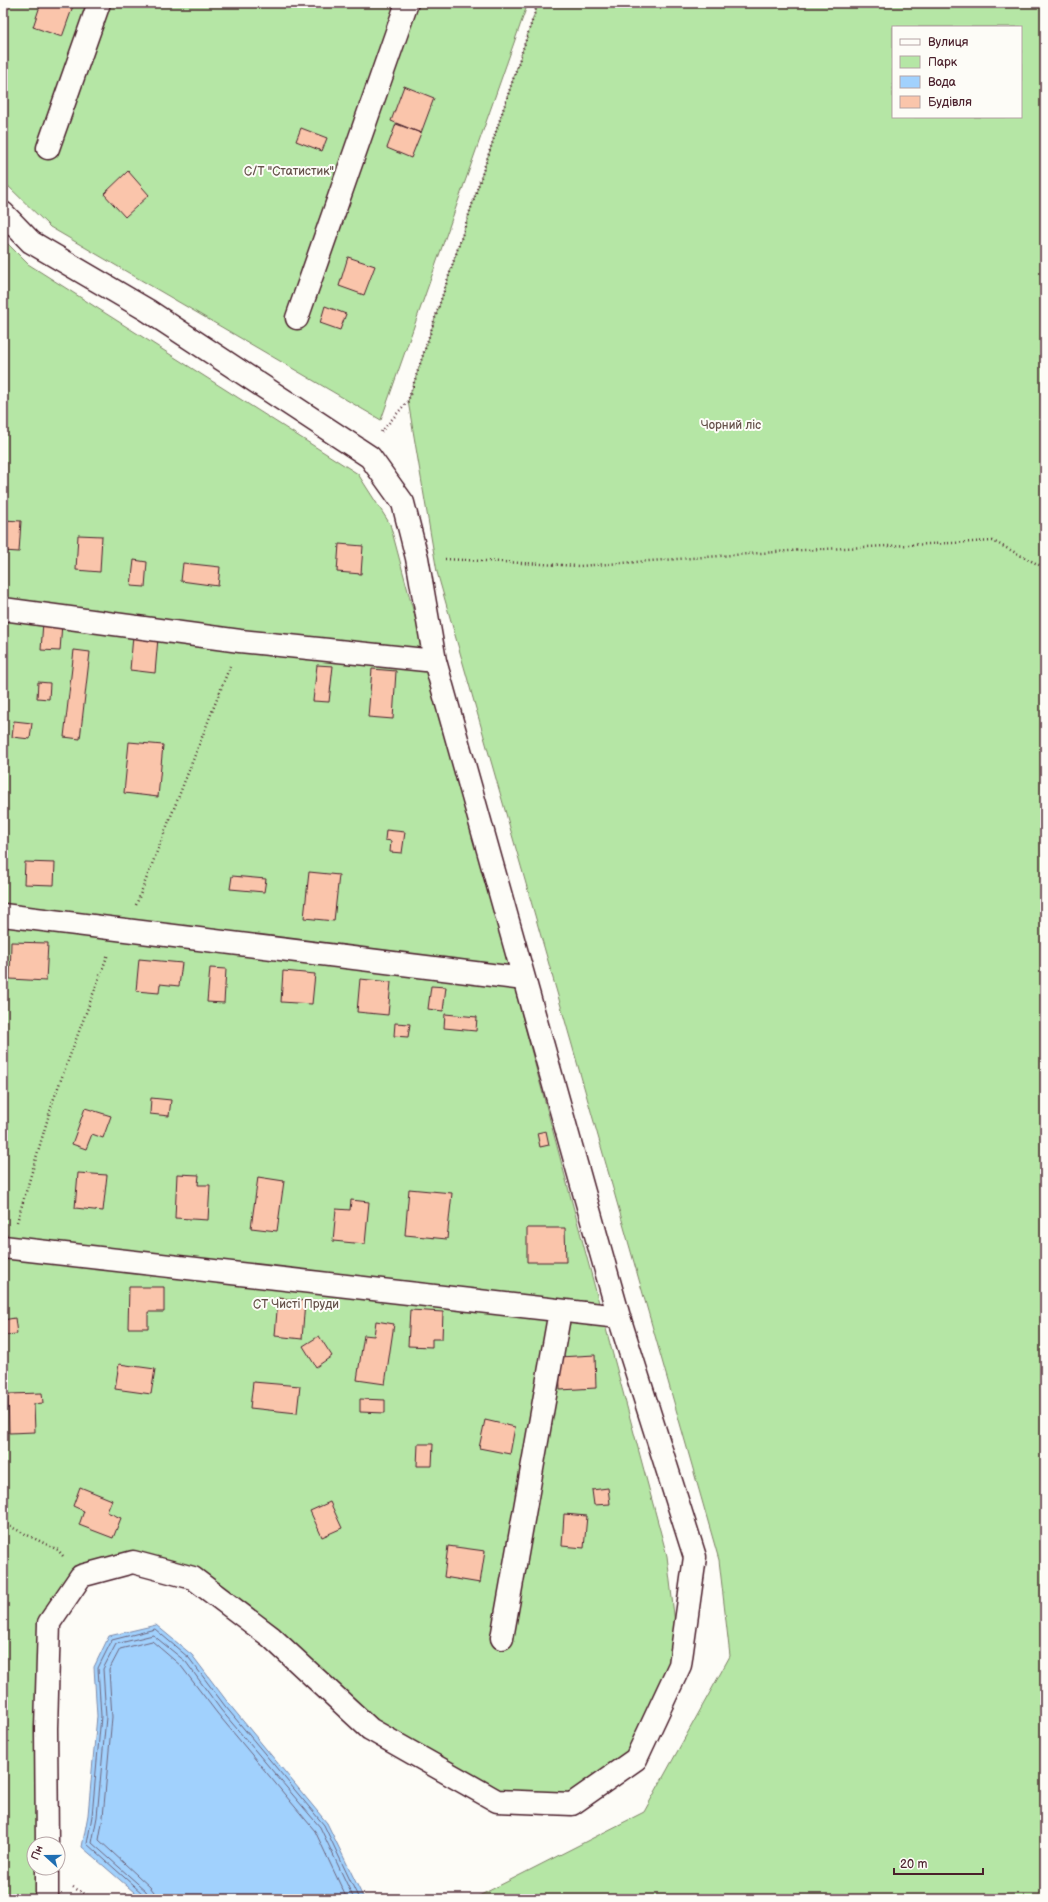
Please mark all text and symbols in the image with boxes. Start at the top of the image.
legend [892,26,1022,118]
text: Вулиця [928,35,969,50]
text: Парк [928,55,958,70]
text: Вода [928,75,956,90]
text: Будівля [928,95,972,110]
park label: С/Т "Статистик" [244,164,334,179]
park label: Чорний ліс [701,418,761,433]
park label: СТ Чисті Пруди [253,1297,339,1312]
north arrow [26,1836,66,1876]
text: Пн [28,1843,46,1862]
scale bar [894,1850,983,1876]
text: 20 m [900,1857,927,1872]

